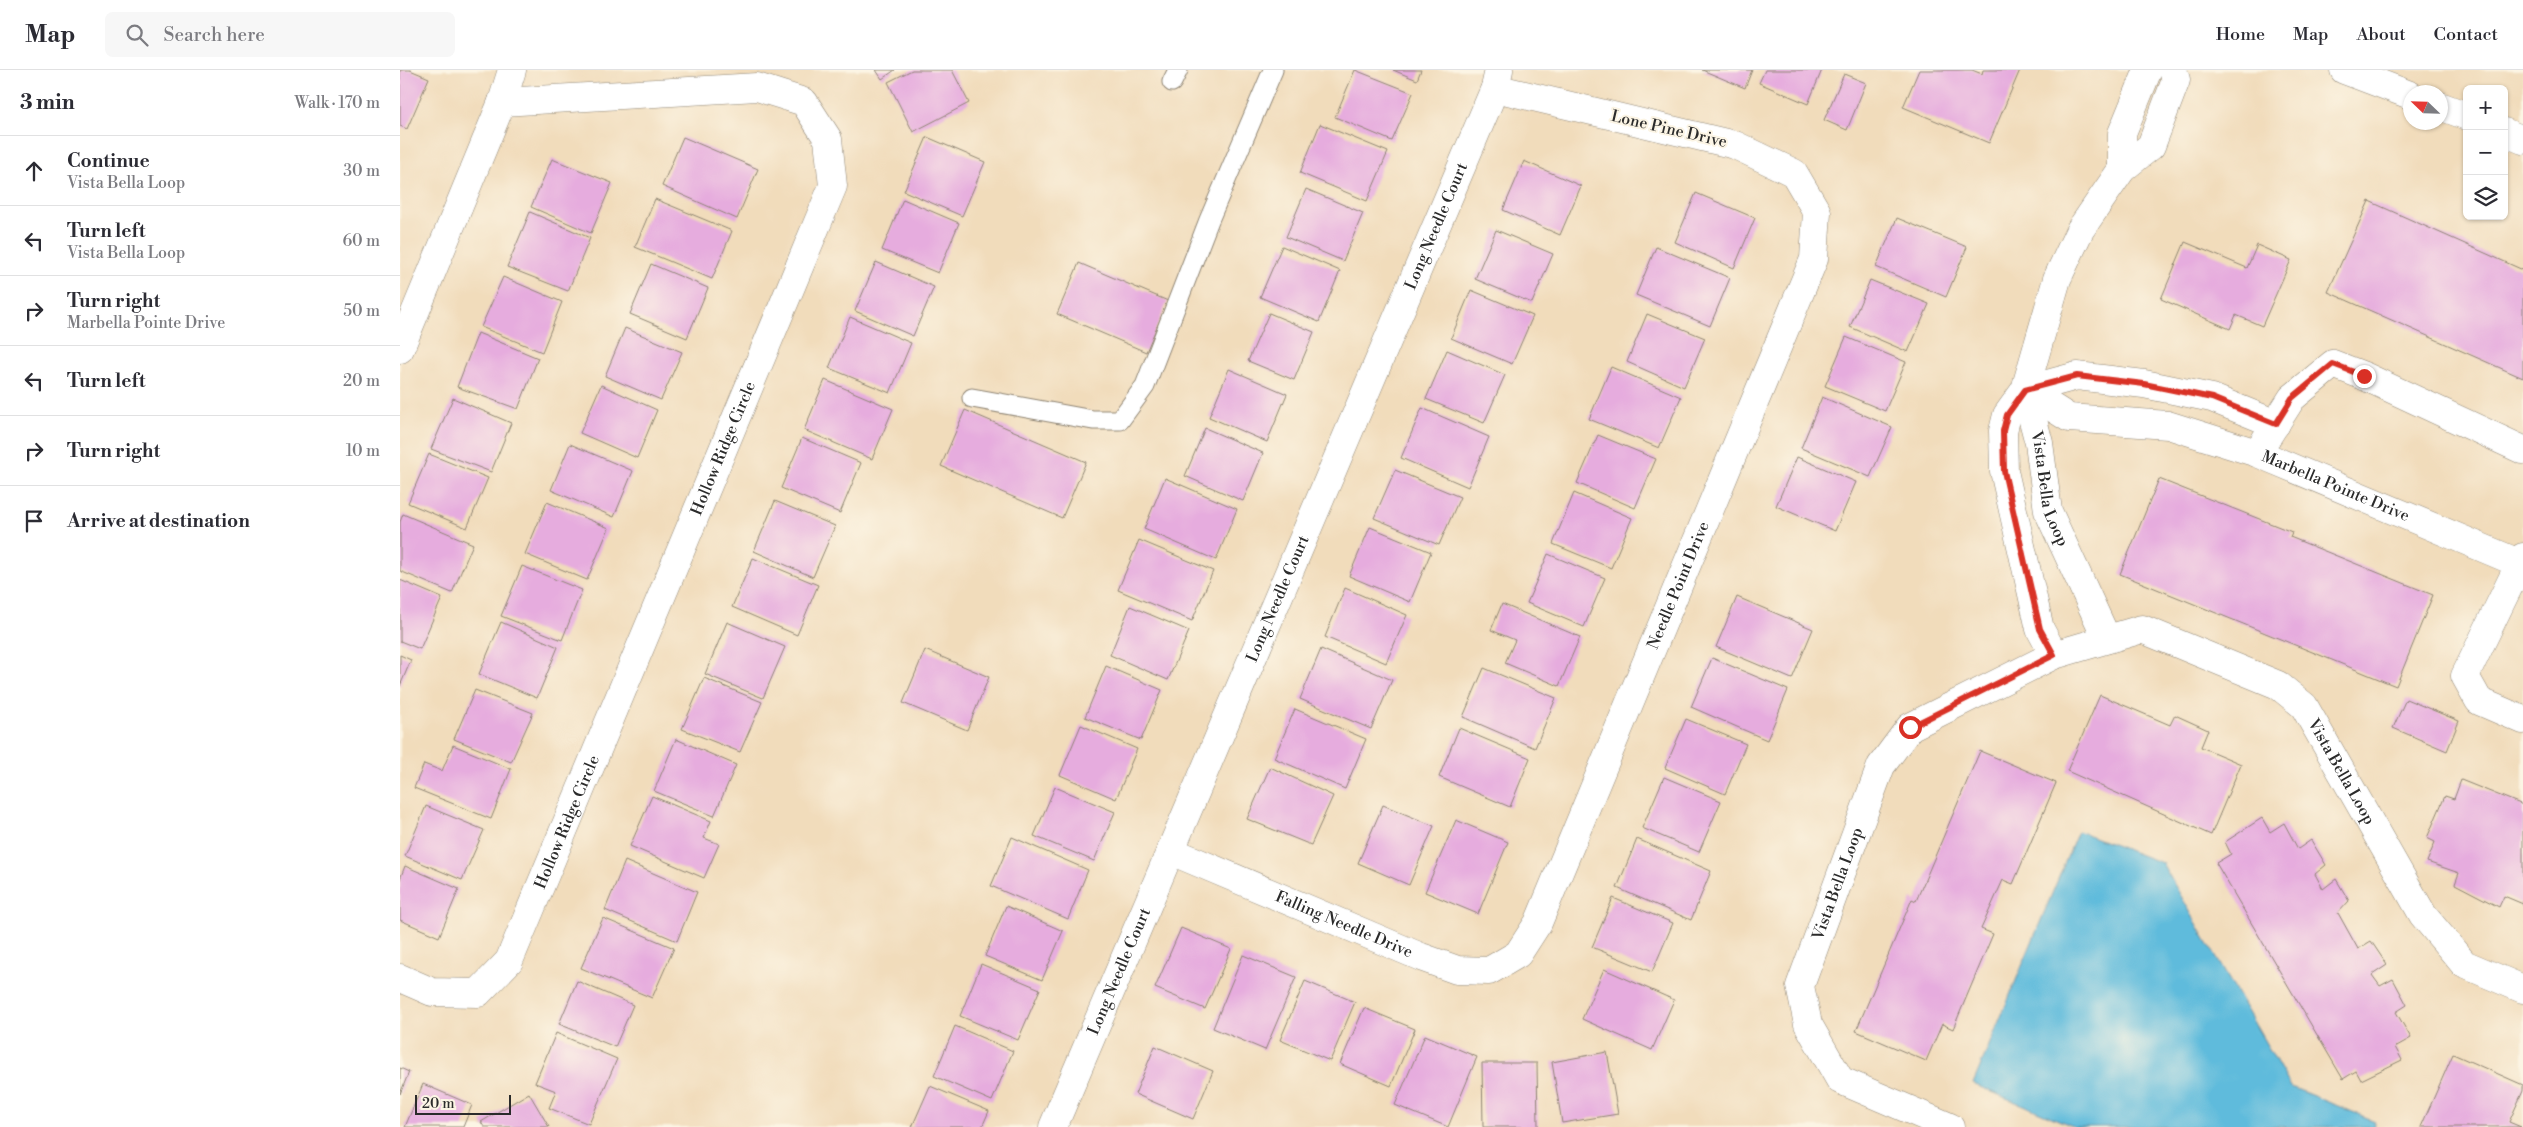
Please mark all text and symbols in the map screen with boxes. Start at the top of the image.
search box [105,12,455,57]
text: Map [25,20,75,50]
icon: search [123,21,151,49]
text: Search here [163,23,265,47]
text: Home [2216,23,2265,46]
text: Map [2293,23,2329,46]
text: About [2357,23,2406,46]
text: Contact [2434,23,2498,46]
north arrow [2403,85,2448,130]
map controls [2463,85,2508,220]
button: + [2463,85,2508,130]
text: 3 min [20,90,75,116]
text: Walk · 170 m [294,93,380,113]
street label: Lone Pine Drive [1609,106,1729,152]
button: − [2463,130,2508,175]
text: Continue [67,149,150,173]
icon: ahead [20,157,48,185]
street label: Long Needle Court [1400,159,1472,293]
text: 30 m [343,161,380,181]
text: Vista Bella Loop [67,173,185,193]
button: layers [2463,175,2508,220]
text: Turn left [67,219,146,243]
icon: left [20,227,48,255]
text: 60 m [342,231,380,251]
text: Vista Bella Loop [67,243,185,263]
text: Turn right [67,289,160,313]
icon: right [20,297,48,325]
text: 50 m [343,301,380,321]
text: Marbella Pointe Drive [67,313,225,333]
route end [2353,365,2376,388]
icon: left [20,367,48,395]
text: Turn left [67,369,146,393]
text: 20 m [343,371,380,391]
street label: Hollow Ridge Circle [686,379,760,518]
street label: Vista Bella Loop [2026,428,2073,549]
icon: right [20,437,48,465]
text: Turn right [67,439,160,463]
text: 10 m [346,441,380,461]
street label: Marbella Pointe Drive [2259,446,2413,526]
icon: arrive [20,507,48,535]
text: Arrive at destination [67,509,250,533]
street label: Needle Point Drive [1643,518,1714,652]
street label: Long Needle Court [1242,532,1314,665]
street label: Vista Bella Loop [2303,715,2379,828]
route start [1899,716,1922,739]
street label: Hollow Ridge Circle [530,752,604,892]
street label: Vista Bella Loop [1807,825,1868,944]
street label: Falling Needle Drive [1272,886,1416,962]
street label: Long Needle Court [1083,905,1155,1038]
scale bar [415,1092,511,1115]
text: 20 m [422,1095,454,1113]

